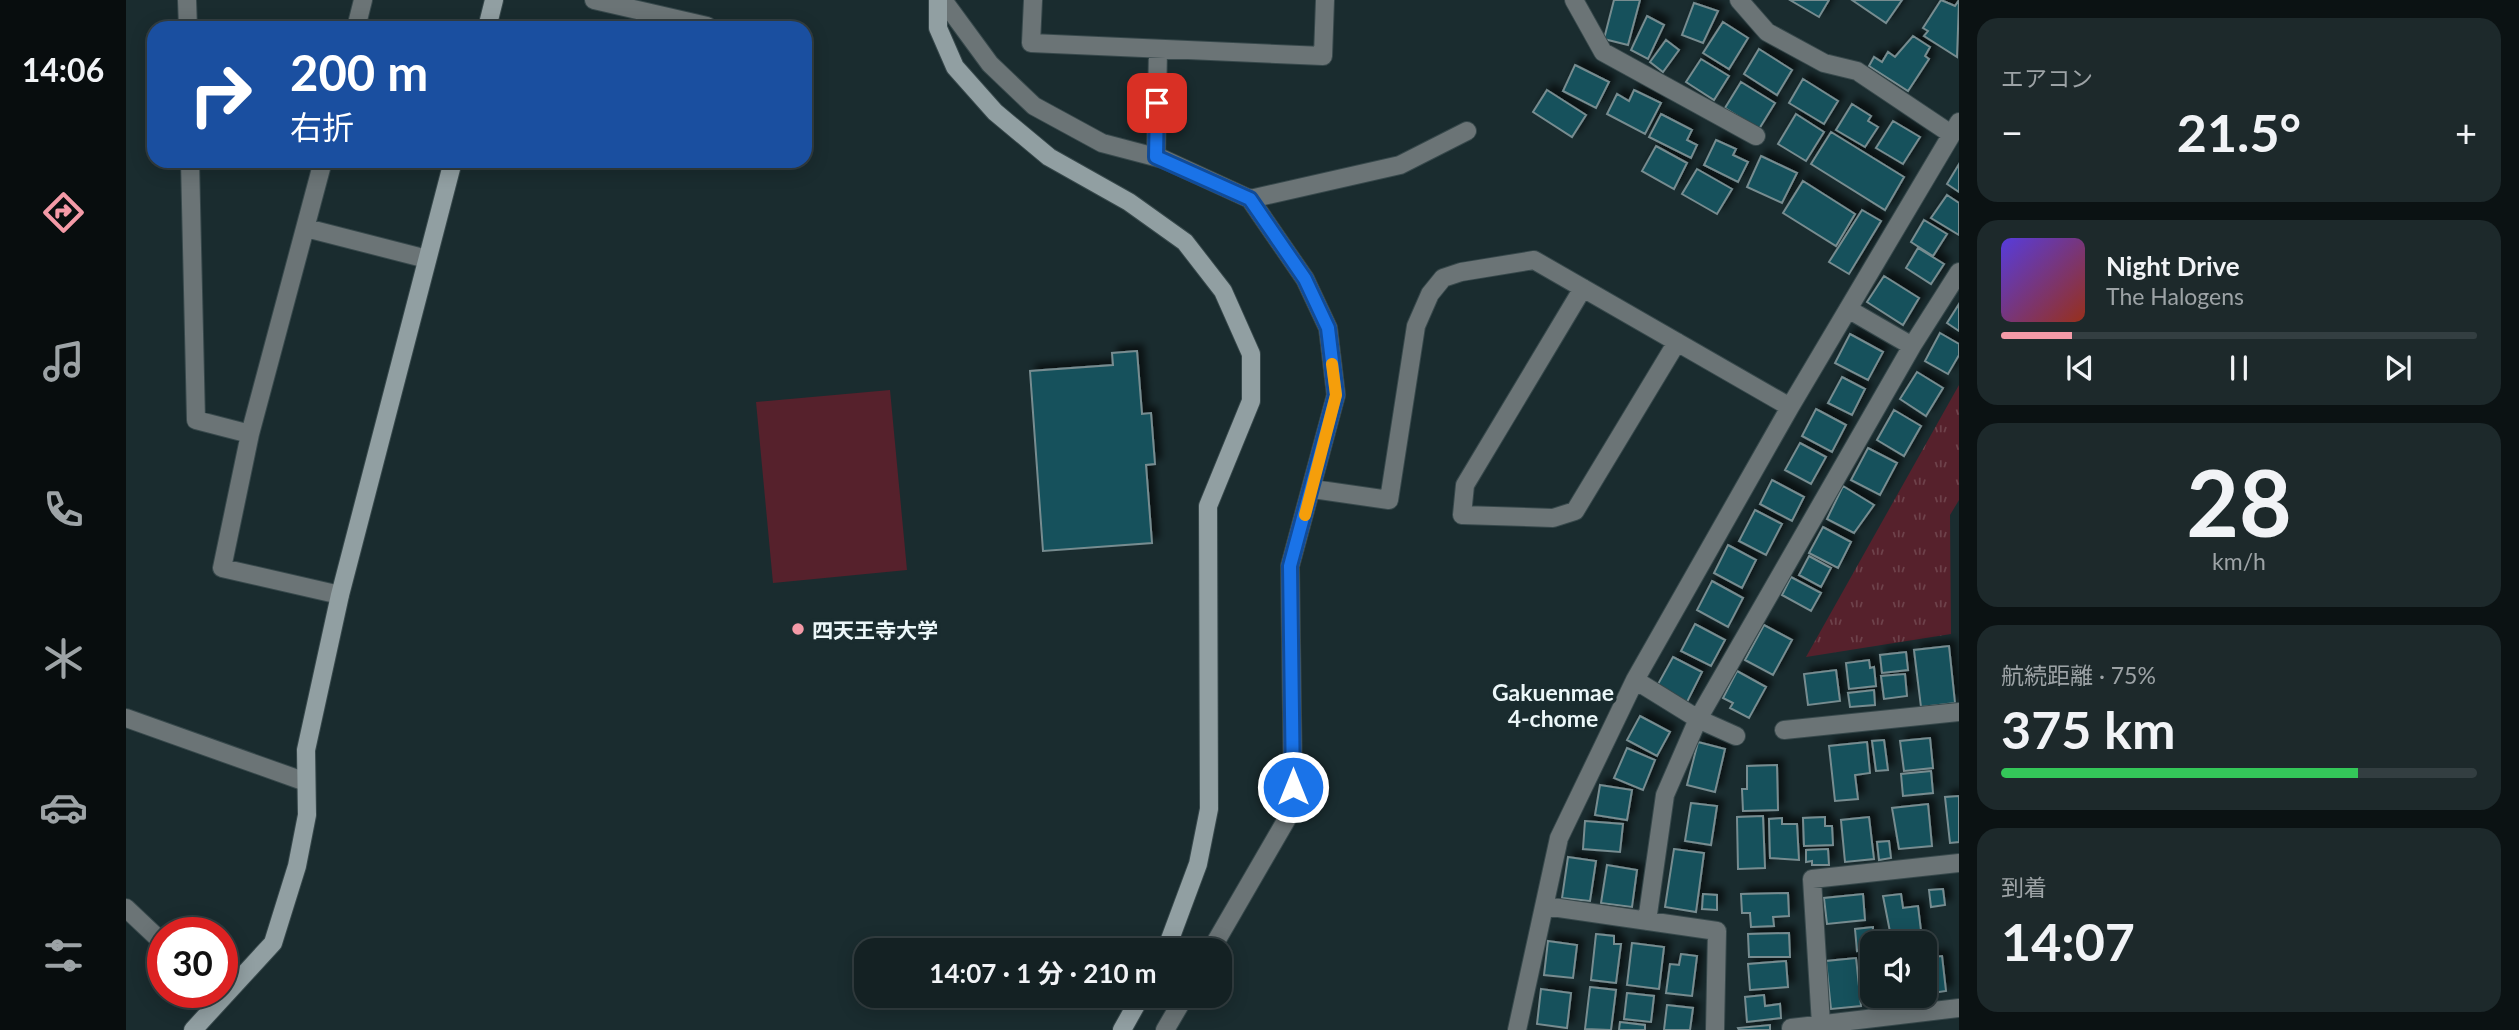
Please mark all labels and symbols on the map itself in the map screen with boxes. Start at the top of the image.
pin [1127,73,1187,133]
place label: 四天王寺大学 [812,617,938,642]
marker: 四天王寺大学 [790,621,806,637]
district label: Gakuenmae 4-chome [1492,678,1614,732]
position arrow [1256,750,1330,824]
speed limit sign: 30 [147,917,238,1008]

